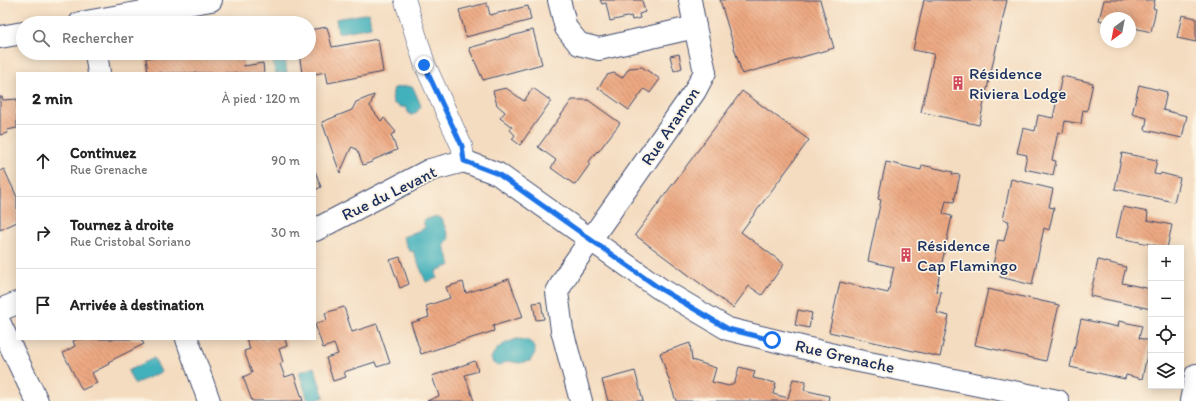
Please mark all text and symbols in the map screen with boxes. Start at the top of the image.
north arrow [1100,12,1136,48]
search box [16,16,316,60]
icon: search [30,27,52,49]
text: Rechercher [62,29,134,47]
route end [415,56,433,74]
place label: Résidence Riviera Lodge [969,63,1067,103]
building icon: Résidence Riviera Lodge [950,75,966,91]
street label: Rue Aramon [637,83,704,169]
text: 2 min [32,88,72,108]
text: À pied · 120 m [222,91,300,106]
text: Continuez [70,144,136,162]
icon: ahead [32,150,54,172]
text: 90 m [271,153,300,168]
street label: Rue du Levant [338,161,440,225]
text: Rue Grenache [70,162,148,177]
text: Tournez à droite [70,216,174,234]
icon: right [32,222,54,244]
text: 30 m [271,225,300,240]
text: Rue Cristobal Soriano [70,234,191,249]
place label: Résidence Cap Flamingo [917,235,1017,275]
map controls [1148,245,1184,389]
button: + [1148,245,1184,281]
building icon: Résidence Cap Flamingo [898,247,914,263]
button: − [1148,281,1184,317]
icon: arrive [32,294,54,316]
text: Arrivée à destination [70,296,204,314]
button: locate [1148,317,1184,353]
route start [763,331,781,349]
street label: Rue Grenache [793,335,897,377]
button: layers [1148,353,1184,389]

